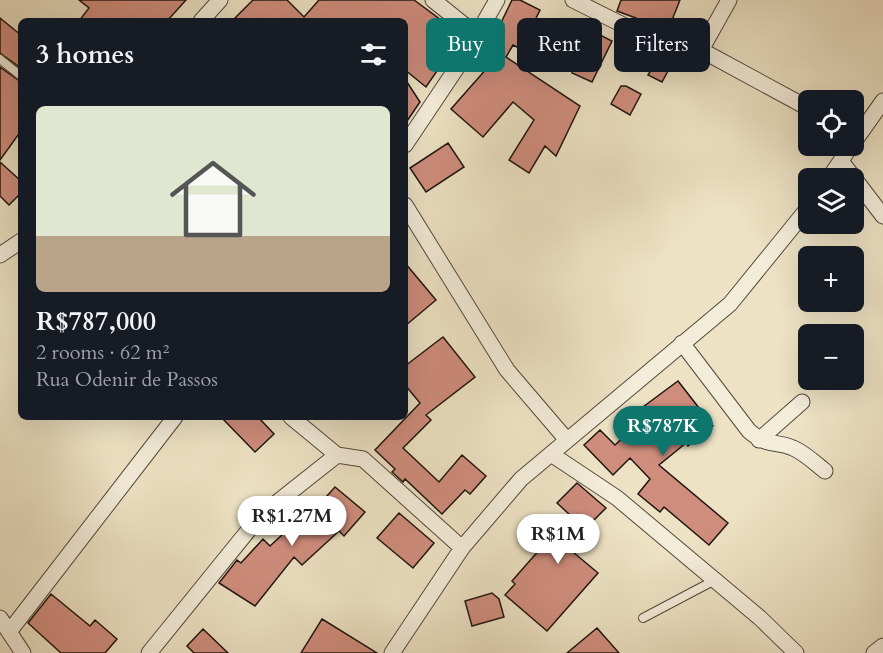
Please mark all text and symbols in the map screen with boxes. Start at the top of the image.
chip: Buy [426,18,505,72]
chip: Rent [517,18,602,72]
chip: Filters [614,18,710,72]
text: 3 homes [36,37,134,72]
icon: filters [357,38,390,71]
map controls [798,90,864,390]
button: locate [798,90,864,156]
icon: home [159,145,267,253]
button: layers [798,168,864,234]
button: + [798,246,864,312]
text: R$787,000 [36,304,156,339]
button: − [798,324,864,390]
text: 2 rooms · 62 m² [36,339,169,366]
text: Rua Odenir de Passos [36,366,218,393]
pin: R$787K [614,406,712,457]
text: R$787K [627,412,699,439]
pin: R$1.27M [237,496,347,547]
text: R$1.27M [252,502,332,529]
pin: R$1M [522,514,594,565]
text: R$1M [531,520,585,547]

